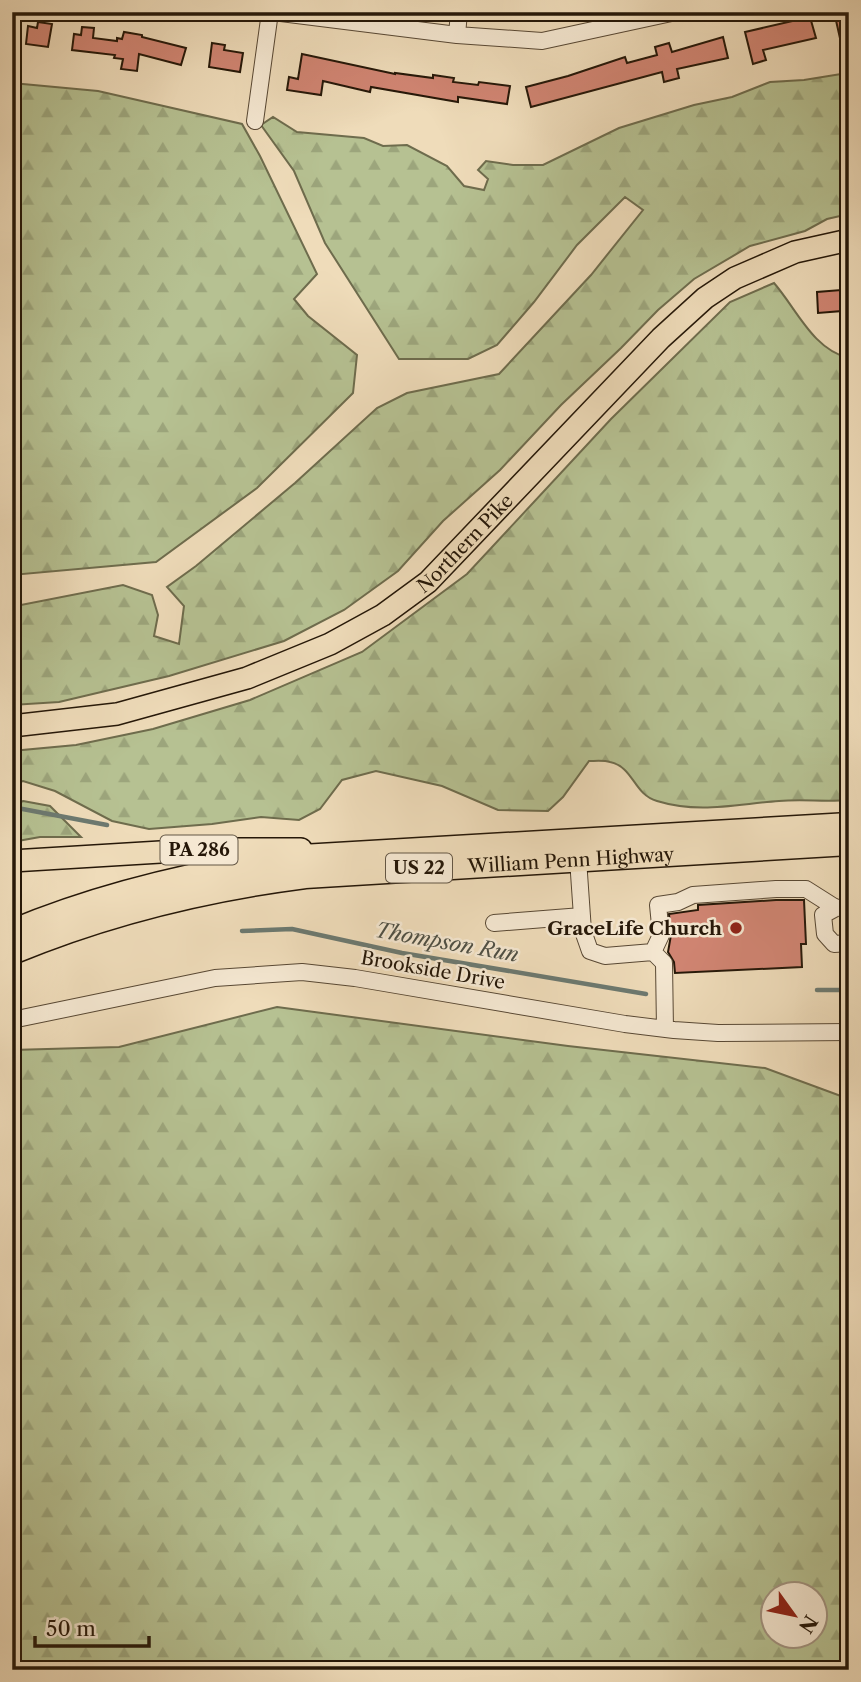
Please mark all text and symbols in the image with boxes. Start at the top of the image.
street label: Northern Pike [413,489,518,598]
road number: PA 286 [160,836,238,864]
street label: William Penn Highway [466,842,675,878]
road number: US 22 [386,854,452,882]
water label: Thompson Run [373,917,521,967]
place label: GraceLife Church [547,917,722,940]
marker: GraceLife Church [728,920,744,936]
street label: Brookside Drive [359,946,507,994]
north arrow [760,1580,830,1650]
scale bar [35,1605,149,1649]
text: N [794,1611,822,1637]
text: 50 m [46,1616,96,1641]

